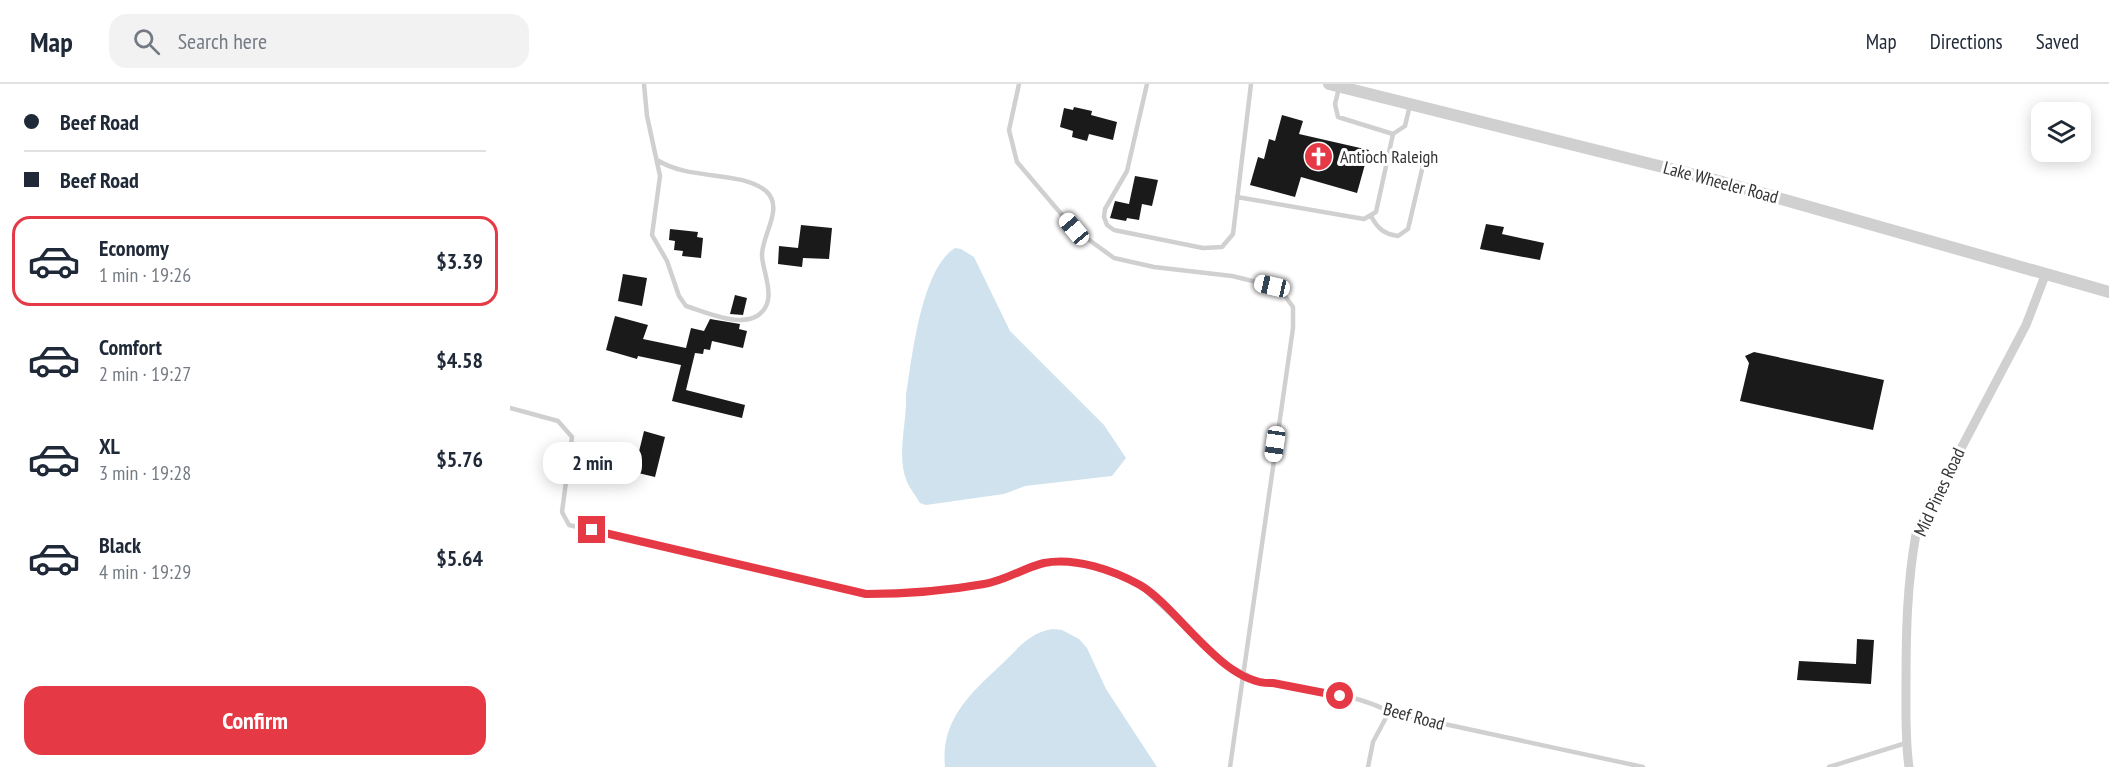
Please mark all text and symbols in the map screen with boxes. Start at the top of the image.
search box [109,14,529,68]
text: Map [30,23,73,60]
icon: search [130,25,163,58]
text: Search here [178,27,267,55]
text: Map [1866,28,1897,55]
text: Directions [1930,28,2003,55]
text: Saved [2036,28,2079,55]
map controls [2031,102,2091,162]
button: layers [2031,102,2091,162]
text: Beef Road [60,108,139,136]
church icon: Antioch Raleigh [1303,140,1335,172]
place label: Antioch Raleigh [1340,145,1438,168]
street label: Lake Wheeler Road [1661,156,1781,208]
text: Beef Road [60,166,139,194]
car [1056,209,1092,249]
icon: car [27,234,81,288]
text: Economy [99,234,169,262]
text: $3.39 [436,247,483,275]
text: 1 min · 19:26 [99,262,191,288]
car [1252,273,1292,299]
icon: car [27,333,81,387]
text: Comfort [99,333,162,361]
text: $4.58 [436,346,483,374]
text: 2 min · 19:27 [99,361,191,387]
car [1264,425,1286,463]
icon: car [27,432,81,486]
text: XL [99,432,120,460]
callout: 2 min [542,443,642,485]
street label: Mid Pines Road [1909,444,1969,540]
text: $5.76 [436,445,483,473]
text: 2 min [572,450,613,476]
text: 3 min · 19:28 [99,460,191,486]
route end [578,516,605,543]
icon: car [27,531,81,585]
text: Black [99,531,141,559]
text: $5.64 [436,544,483,572]
text: 4 min · 19:29 [99,559,191,585]
route start [1326,682,1353,709]
button: Confirm [24,686,486,755]
street label: Beef Road [1381,697,1447,735]

